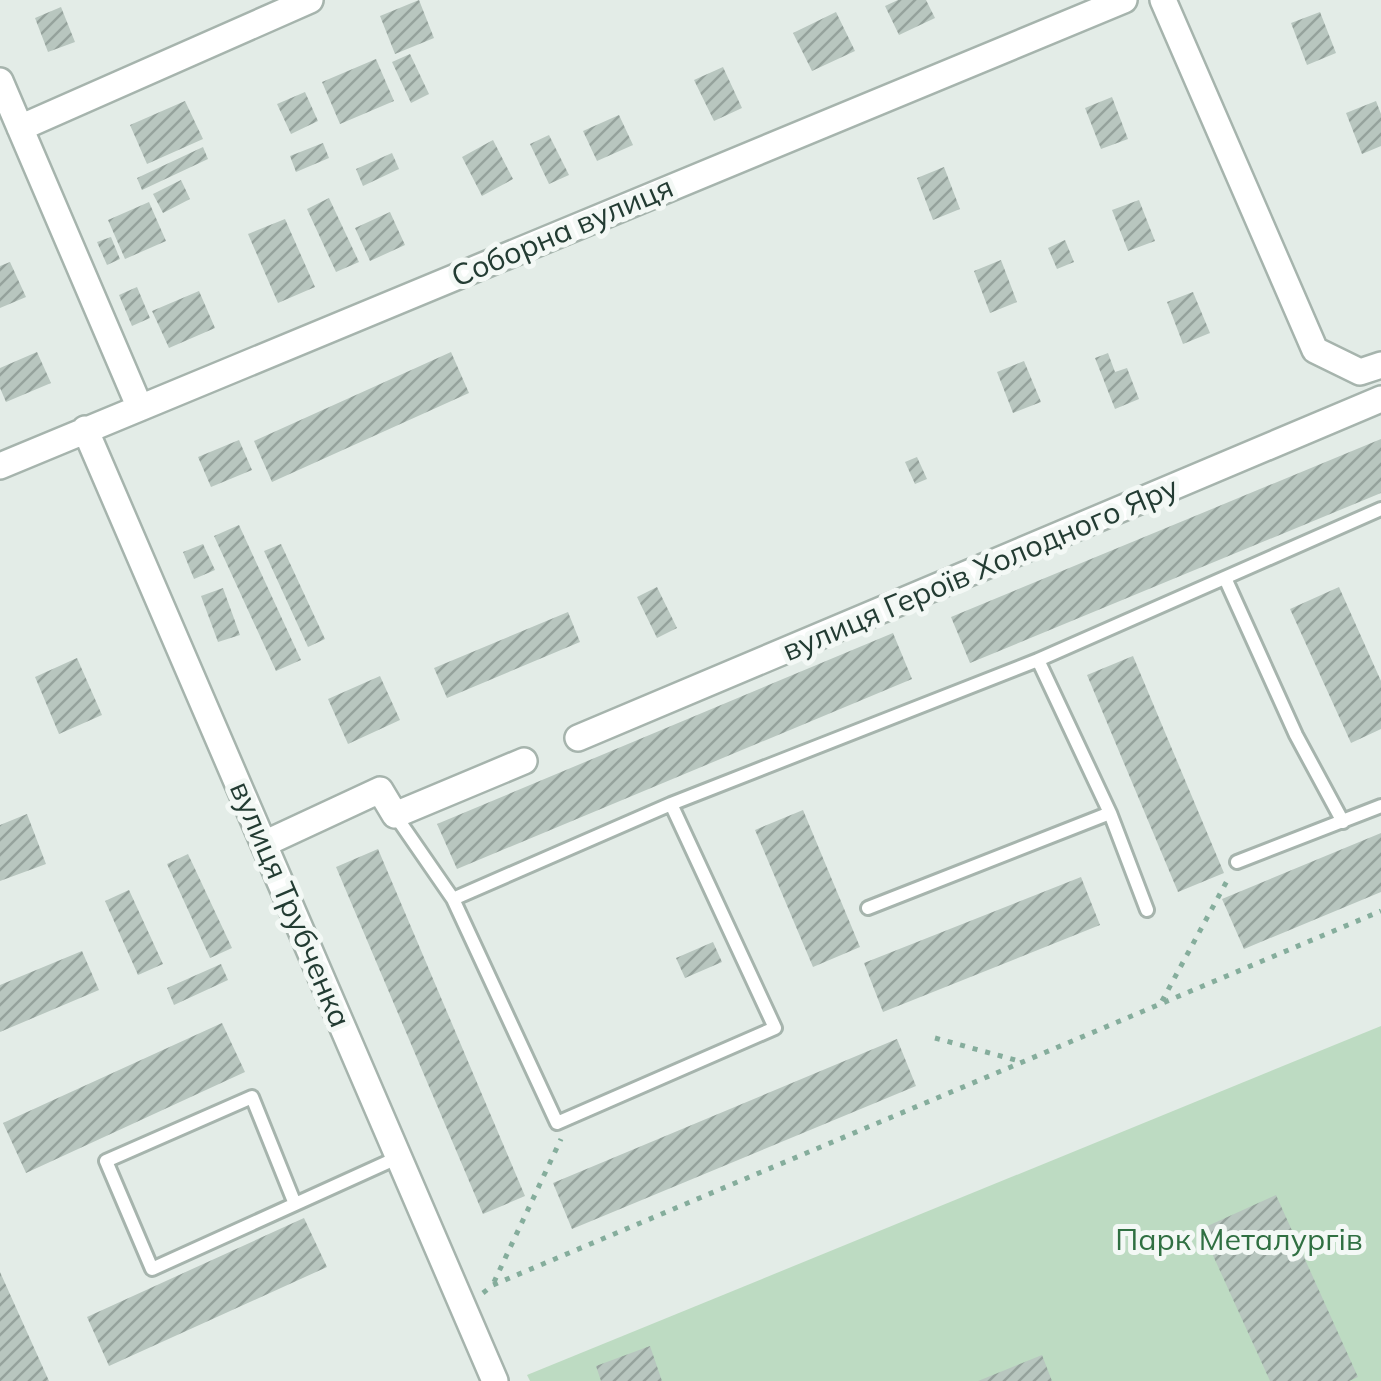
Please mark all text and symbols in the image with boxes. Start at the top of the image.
street label: Соборна вулиця [445,167,679,295]
street label: вулиця Героїв Холодного Яру [776,467,1184,669]
street label: вулиця Трубченка [222,775,360,1033]
park label: Парк Металургів [1115,1220,1363,1258]

